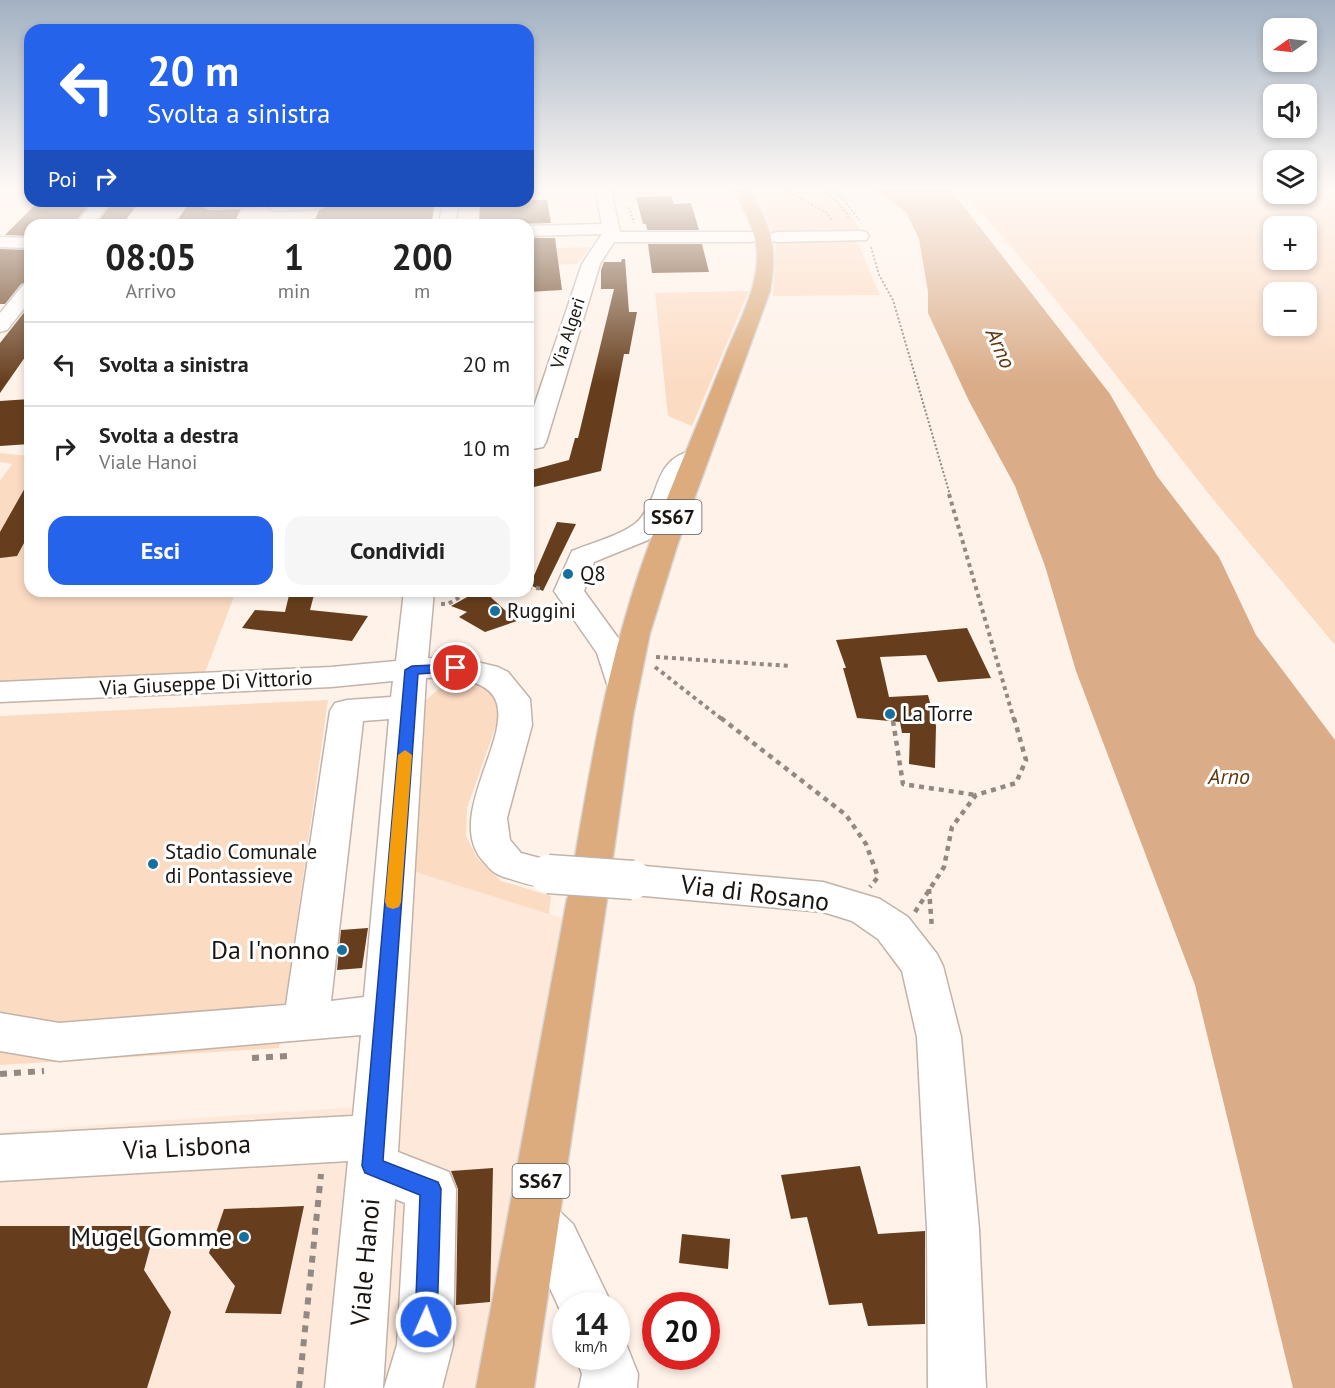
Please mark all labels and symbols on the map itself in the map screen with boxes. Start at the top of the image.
north arrow [1263,18,1317,72]
street label: Via Algeri [545,294,590,372]
water label: Arno [979,322,1022,373]
road number: SS67 [644,500,702,534]
place label: Q8 [580,560,606,587]
marker: Q8 [561,567,575,581]
place label: Ruggini [507,597,576,624]
marker: Ruggini [488,604,502,618]
pin [430,642,481,693]
street label: Via Giuseppe Di Vittorio [98,663,313,702]
place label: La Torre [902,700,973,727]
marker: La Torre [883,707,897,721]
water label: Arno [1207,762,1250,790]
place label: Stadio Comunale di Pontassieve [165,838,317,889]
marker: Stadio Comunale di Pontassieve [146,857,160,871]
street label: Via di Rosano [678,867,831,918]
place label: Da I'nonno [211,933,330,966]
marker: Da I'nonno [335,943,349,957]
street label: Via Lisbona [121,1127,252,1166]
road number: SS67 [512,1164,570,1198]
street label: Viale Hanoi [342,1197,387,1328]
place label: Mugel Gomme [70,1220,232,1253]
marker: Mugel Gomme [237,1230,251,1244]
position arrow [394,1290,458,1354]
speed limit sign: 20 [642,1292,720,1370]

